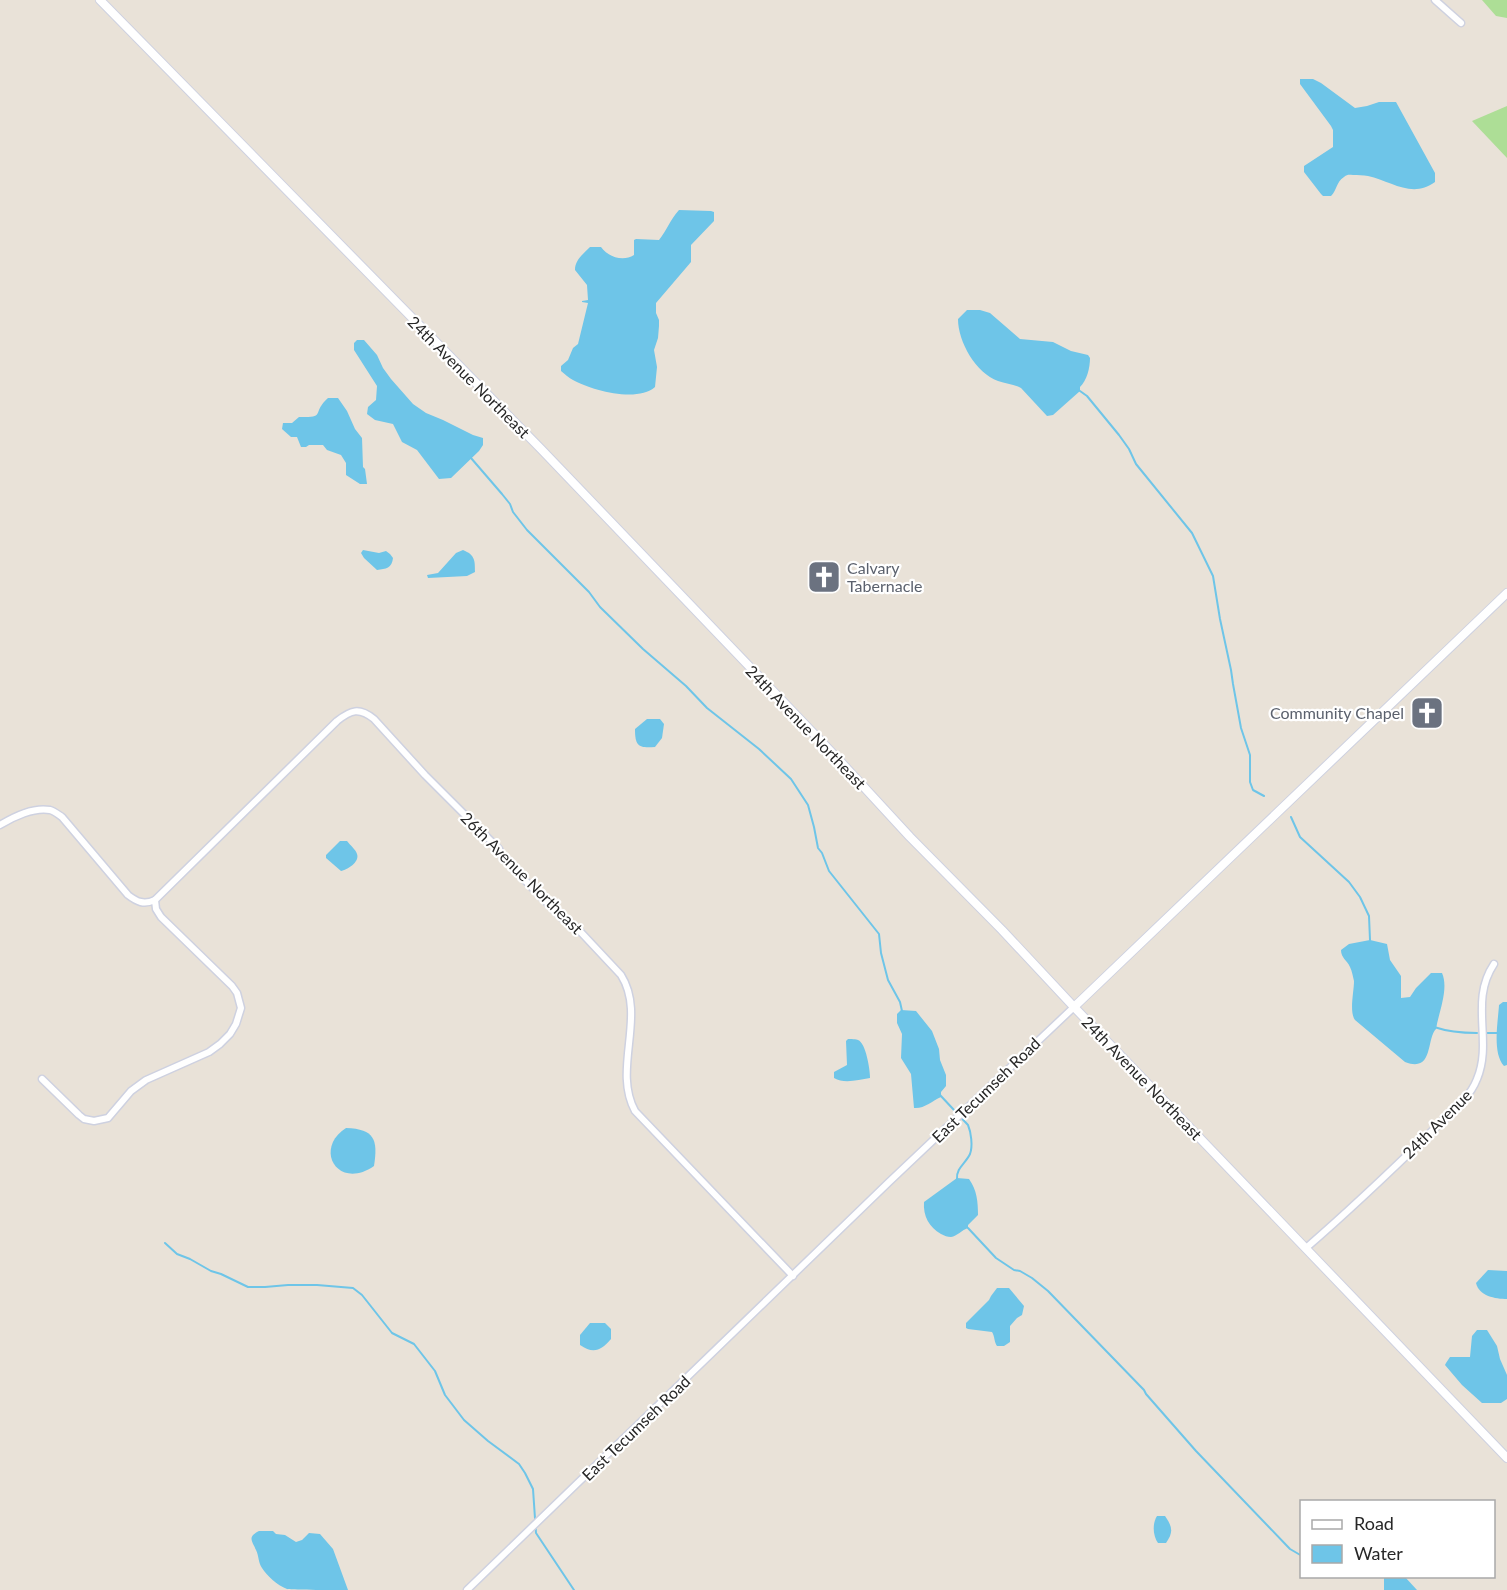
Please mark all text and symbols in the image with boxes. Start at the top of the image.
street label: 24th Avenue Northeast [404,312,534,442]
place label: Calvary Tabernacle [847,558,923,595]
church icon: Calvary Tabernacle [806,559,842,595]
street label: 24th Avenue Northeast [742,661,870,793]
church icon: Community Chapel [1409,695,1445,731]
place label: Community Chapel [1270,703,1404,722]
street label: 26th Avenue Northeast [457,808,587,938]
street label: 24th Avenue Northeast [1078,1012,1206,1144]
street label: East Tecumseh Road [928,1033,1044,1146]
street label: 24th Avenue [1398,1085,1475,1162]
street label: East Tecumseh Road [578,1371,694,1484]
legend [1300,1500,1495,1578]
text: Road [1354,1512,1394,1534]
text: Water [1354,1542,1403,1564]

